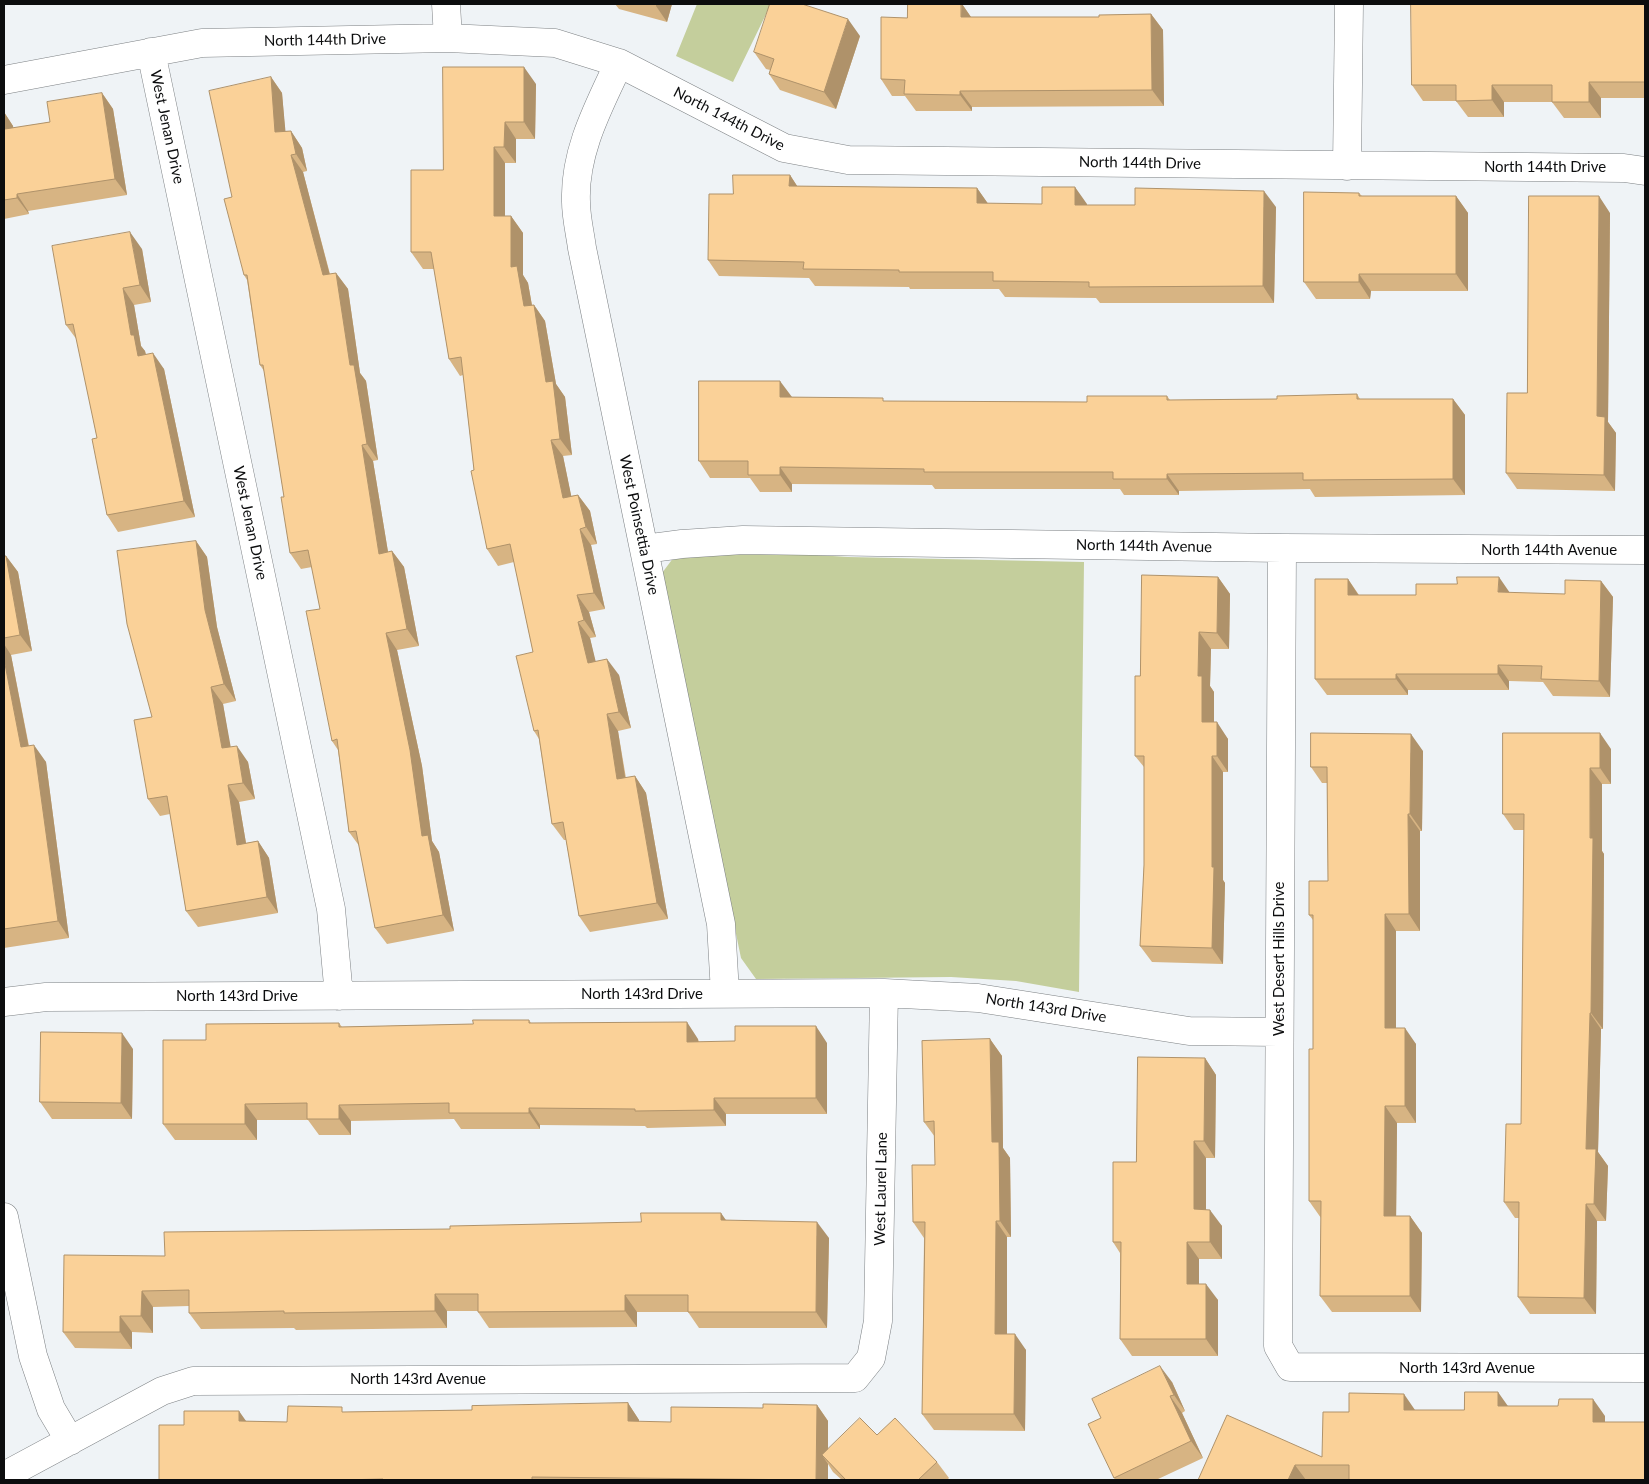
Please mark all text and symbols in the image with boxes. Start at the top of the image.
street label: North 144th Drive [264,30,386,50]
street label: West Jenan Drive [146,68,188,186]
street label: North 144th Drive [670,83,788,155]
street label: North 144th Drive [1079,153,1201,173]
street label: North 144th Drive [1484,158,1606,176]
street label: West Poinsettia Drive [615,453,663,597]
street label: West Jenan Drive [229,464,271,582]
street label: North 144th Avenue [1076,536,1212,556]
street label: North 144th Avenue [1481,541,1617,559]
street label: West Desert Hills Drive [1270,882,1288,1036]
street label: North 143rd Drive [581,985,703,1003]
street label: North 143rd Drive [176,987,298,1005]
street label: North 143rd Drive [984,990,1108,1026]
street label: West Laurel Lane [871,1132,891,1246]
street label: North 143rd Avenue [1399,1359,1535,1377]
street label: North 143rd Avenue [350,1370,486,1388]

